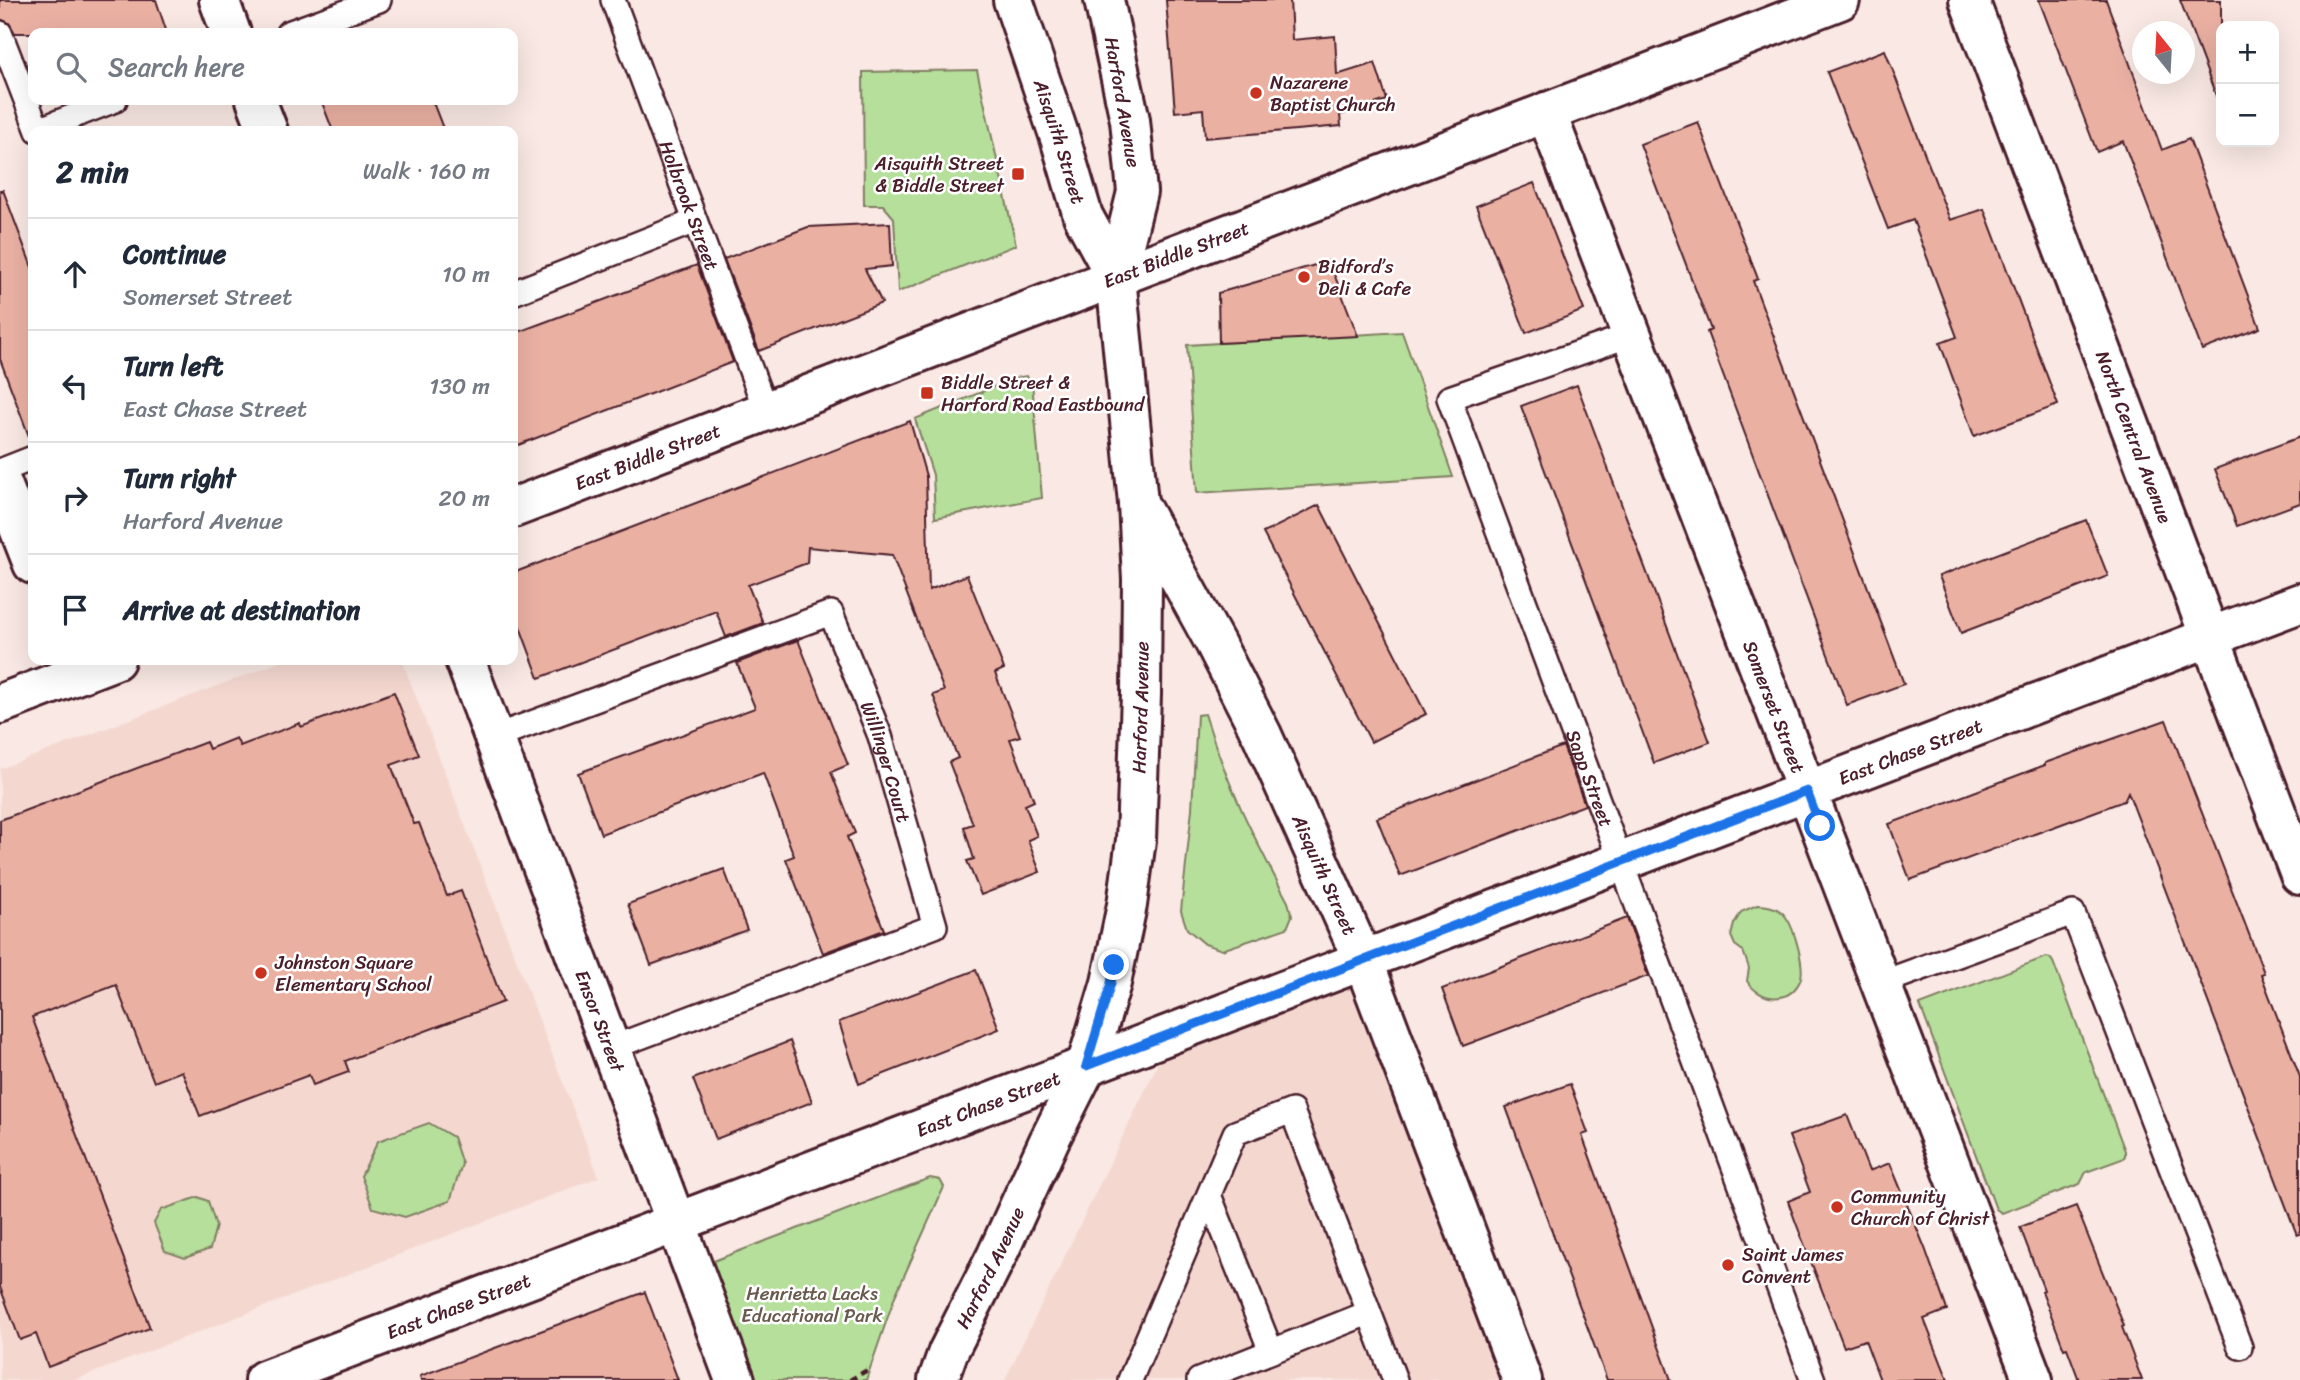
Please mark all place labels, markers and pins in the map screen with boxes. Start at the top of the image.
place label: Nazarene Baptist Church [1270,66,1395,121]
marker: Nazarene Baptist Church [1248,85,1264,101]
place label: Aisquith Street & Biddle Street [873,147,1005,202]
marker: Aisquith Street & Biddle Street [1010,166,1026,182]
place label: Bidford’s Deli & Cafe [1318,250,1412,305]
marker: Bidford’s Deli & Cafe [1296,269,1312,285]
place label: Biddle Street & Harford Road Eastbound [941,366,1146,421]
marker: Biddle Street & Harford Road Eastbound [919,385,935,401]
place label: Johnston Square Elementary School [274,946,432,1001]
marker: Johnston Square Elementary School [253,965,269,981]
place label: Community Church of Christ [1851,1180,1991,1235]
marker: Community Church of Christ [1829,1199,1845,1215]
place label: Saint James Convent [1742,1238,1844,1293]
marker: Saint James Convent [1720,1257,1736,1273]

